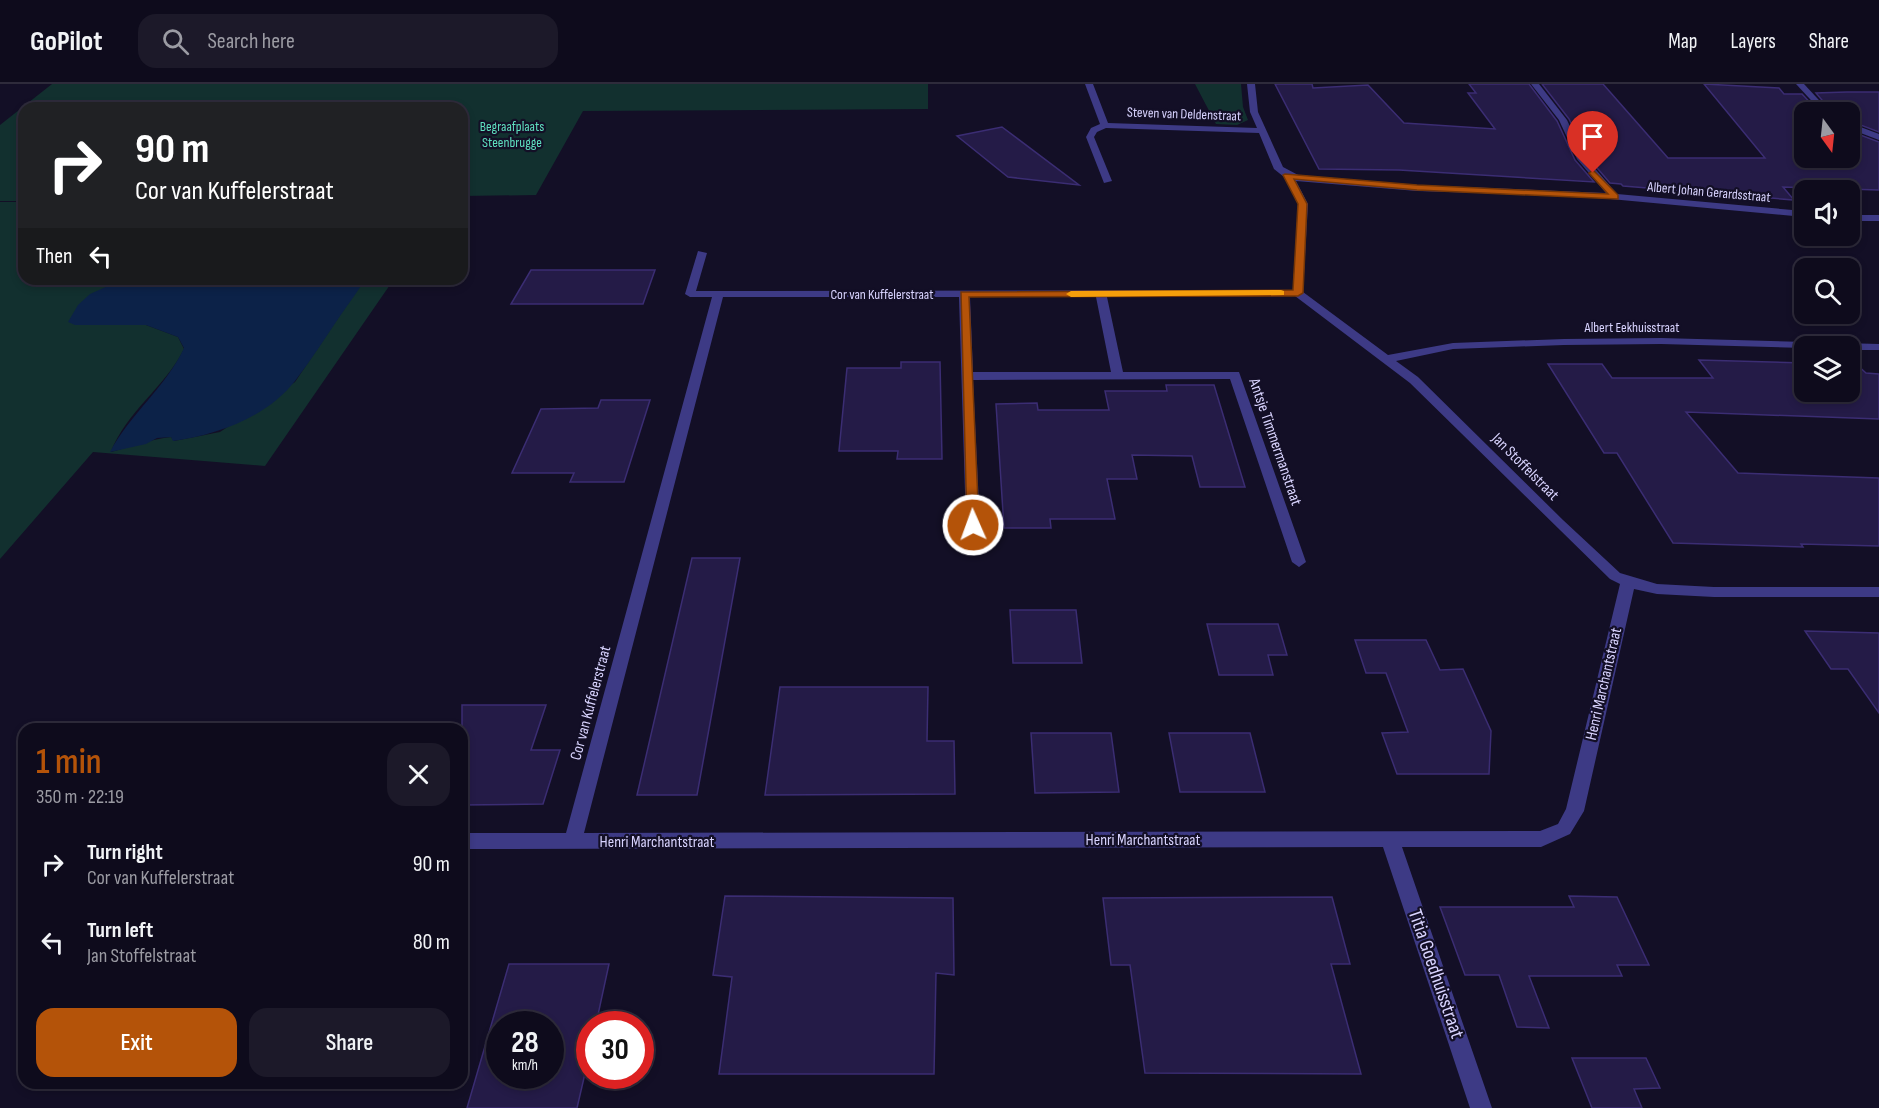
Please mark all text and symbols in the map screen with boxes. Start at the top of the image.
search box [138,14,558,68]
text: GoPilot [30,25,102,58]
icon: search [159,25,192,58]
text: Search here [207,28,295,55]
text: Map [1668,29,1697,54]
text: Layers [1730,29,1776,54]
text: Share [1809,29,1849,54]
north arrow [1794,102,1860,168]
map controls [1794,102,1860,402]
street label: Steven van Deldenstraat [1127,104,1241,124]
pin [1567,111,1618,173]
park label: Begraafplaats Steenbrugge [480,118,544,151]
icon: arrive [1576,120,1609,153]
text: 90 m [135,124,209,175]
icon: right [36,126,114,204]
text: Cor van Kuffelerstraat [135,175,334,207]
street label: Albert Johan Gerardsstraat [1646,178,1771,206]
button: sound [1794,180,1860,246]
icon: left [84,240,117,273]
text: Then [36,243,72,270]
button: search [1794,258,1860,324]
street label: Cor van Kuffelerstraat [830,286,934,303]
street label: Albert Eekhuisstraat [1583,319,1680,336]
button: layers [1794,336,1860,402]
street label: Antsje Timmermanstraat [1244,375,1306,508]
street label: Jan Stoffelstraat [1487,429,1563,505]
position arrow [941,493,1005,557]
street label: Henri Marchantstraat [1582,626,1626,742]
street label: Cor van Kuffelerstraat [567,644,615,762]
text: 1 min [36,741,101,784]
button: close [387,743,450,806]
text: 350 m · 22:19 [36,785,124,809]
street label: Henri Marchantstraat [1086,831,1201,850]
street label: Henri Marchantstraat [600,833,715,852]
text: Turn right [87,839,163,866]
icon: right [36,848,69,881]
text: 90 m [413,851,450,878]
text: Cor van Kuffelerstraat [87,866,234,890]
street label: Titia Goedhuisstraat [1403,906,1469,1042]
text: Turn left [87,917,153,944]
icon: left [36,926,69,959]
text: 80 m [413,929,450,956]
text: Jan Stoffelstraat [87,944,196,968]
button: Exit [36,1008,237,1077]
button: Share [249,1008,450,1077]
speed limit sign: 30 [576,1011,654,1089]
text: 28 [511,1025,539,1061]
text: km/h [512,1056,538,1075]

